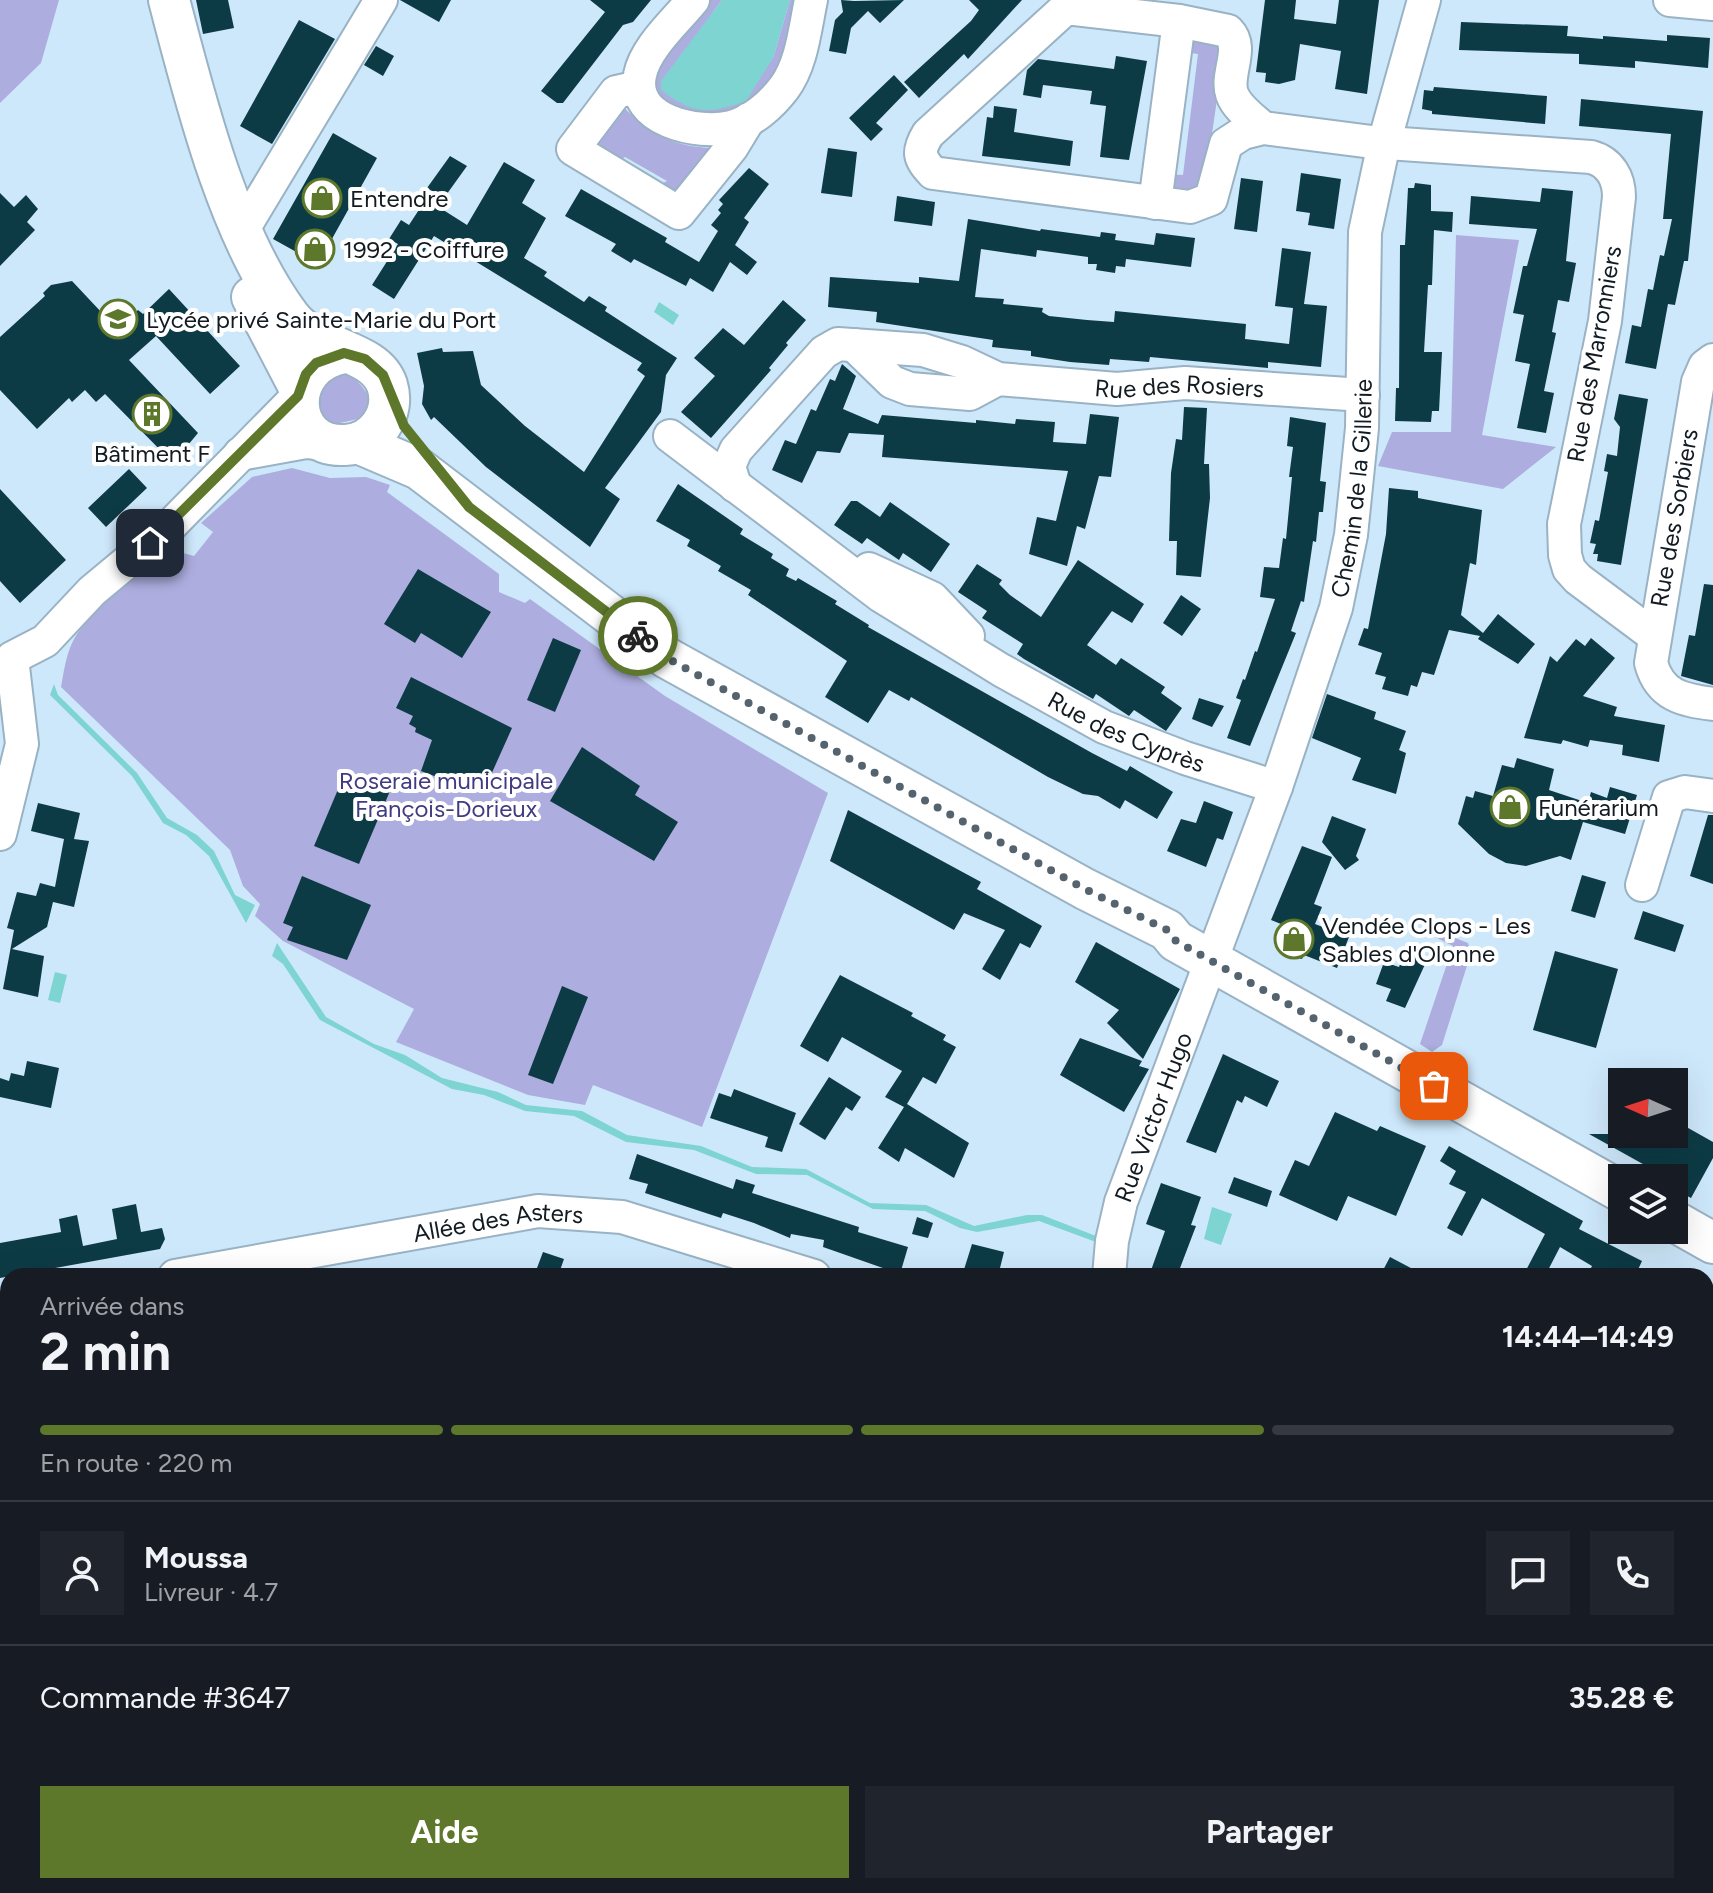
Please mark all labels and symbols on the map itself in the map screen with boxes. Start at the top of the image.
shop icon: Entendre [301,177,343,219]
place label: Entendre [350,184,448,213]
shop icon: 1992 - Coiffure [294,228,336,270]
place label: 1992 - Coiffure [343,235,504,264]
street label: Rue des Marronniers [1561,244,1627,464]
school or university icon: Lycée privé Sainte-Marie du Port [97,298,139,340]
place label: Lycée privé Sainte-Marie du Port [146,305,496,334]
street label: Rue des Rosiers [1093,368,1265,404]
street label: Chemin de la Gillerie [1324,379,1377,600]
building icon: Bâtiment F [131,393,173,435]
street label: Rue des Sorbiers [1644,427,1704,609]
place label: Bâtiment F [94,439,210,468]
pin [116,509,184,577]
courier [598,596,678,676]
street label: Rue des Cyprès [1043,684,1208,778]
park label: Roseraie municipale François-Dorieux [339,766,553,823]
shop icon: Funérarium [1489,786,1531,828]
place label: Funérarium [1538,793,1659,822]
place label: Vendée Clops - Les Sables d'Olonne [1322,911,1531,968]
shop icon: Vendée Clops - Les Sables d'Olonne [1273,918,1315,960]
street label: Rue Victor Hugo [1108,1028,1198,1206]
pin [1400,1052,1468,1120]
north arrow [1608,1068,1688,1148]
street label: Allée des Asters [411,1196,584,1248]

